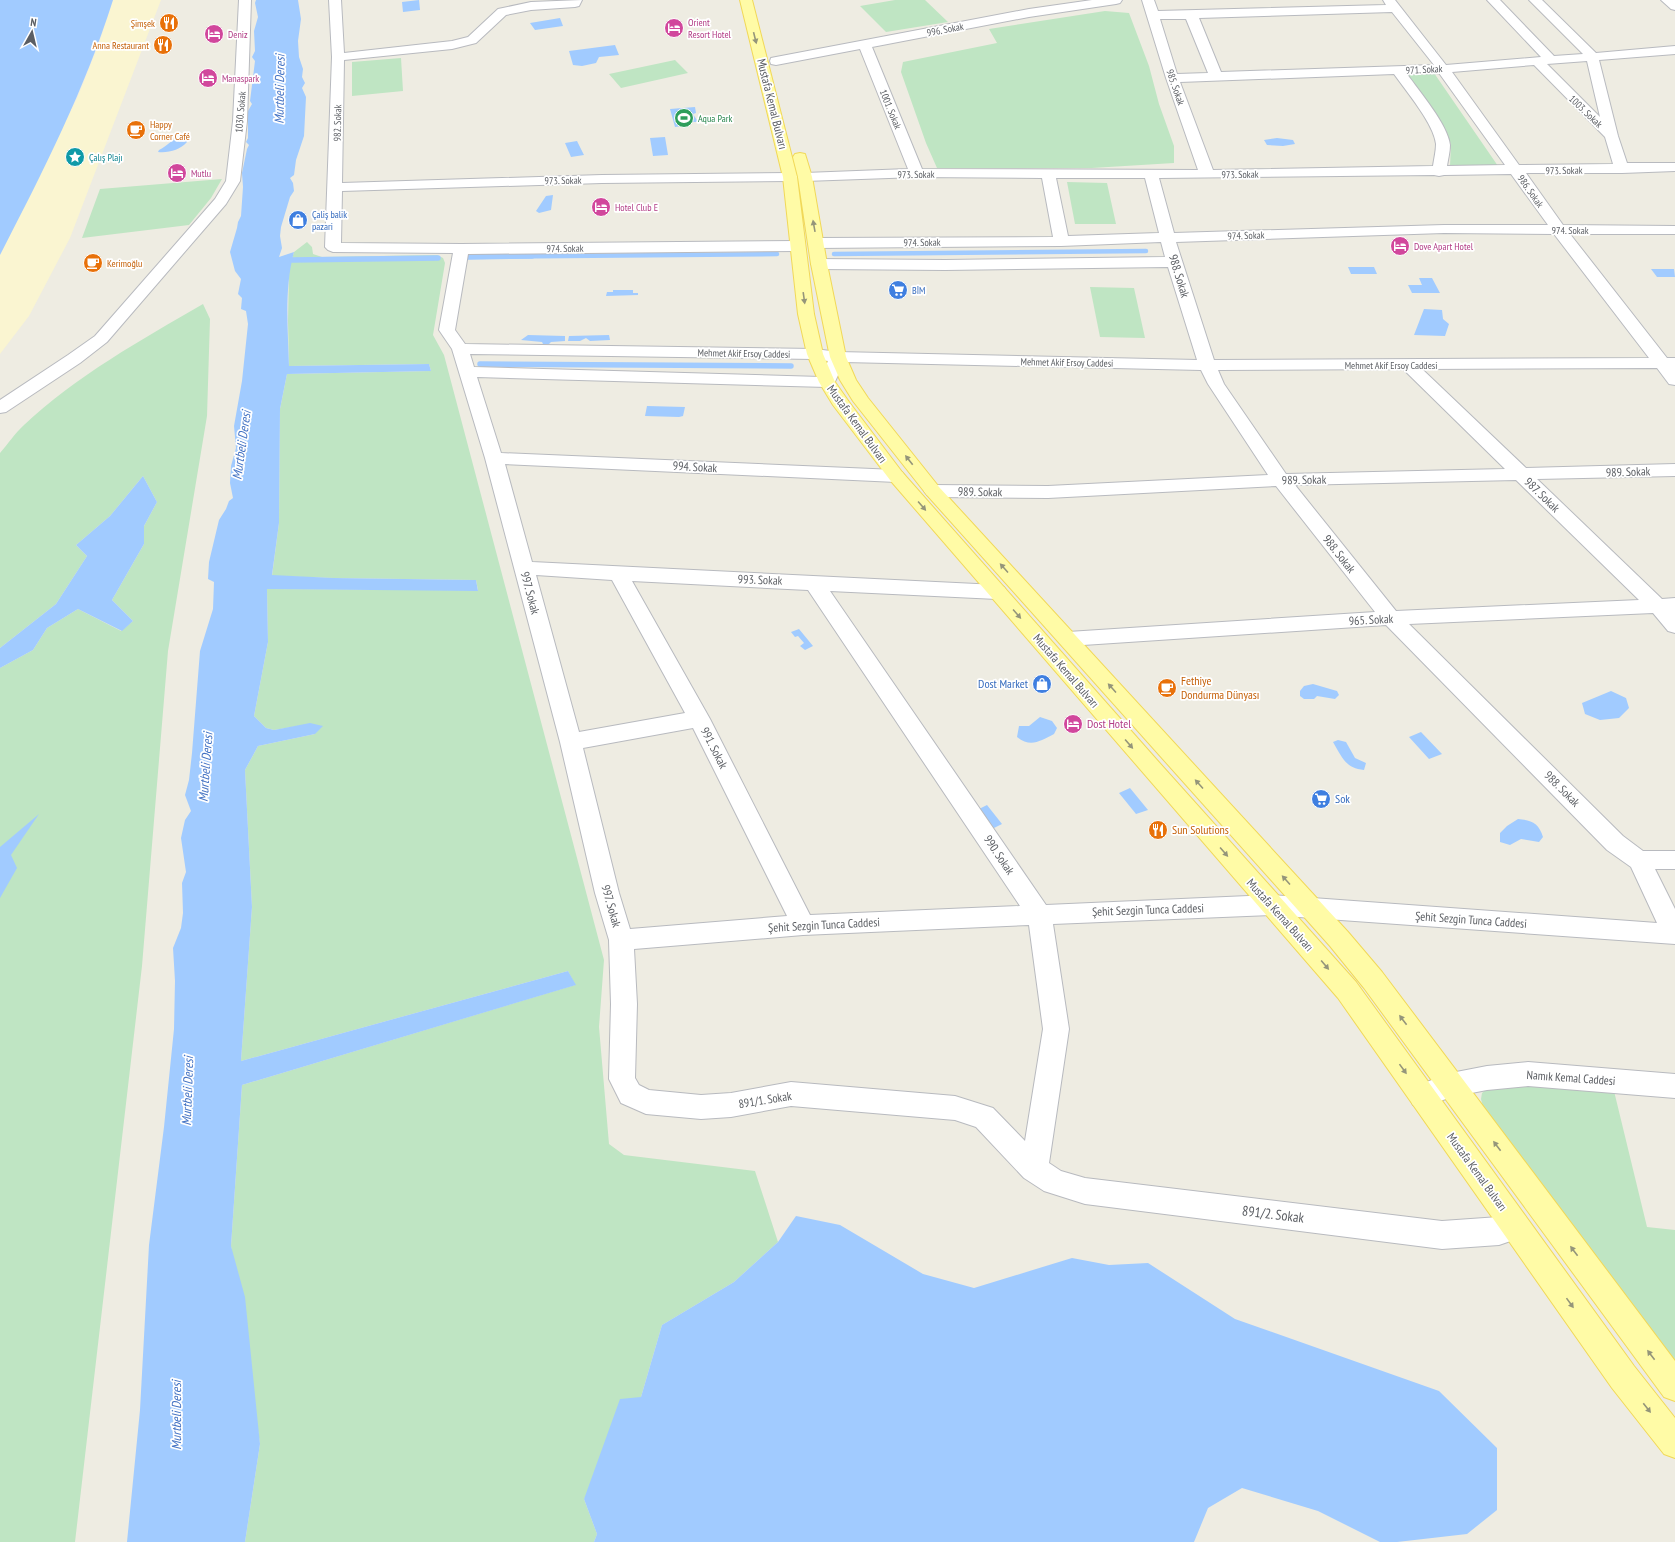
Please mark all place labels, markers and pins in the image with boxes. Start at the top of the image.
restaurant icon: Şimşek [158,12,180,34]
place label: Orient Resort Hotel [688,16,732,41]
place label: Şimşek [131,17,155,30]
hotel icon: Orient Resort Hotel [663,17,685,39]
hotel icon: Deniz [203,23,225,45]
place label: Deniz [228,28,248,41]
restaurant icon: Anna Restaurant [152,34,174,56]
place label: Anna Restaurant [92,39,149,52]
hotel icon: Manaspark [197,67,219,89]
place label: Manaspark [222,72,259,85]
sports icon: Aqua Park [673,107,695,129]
place label: Aqua Park [698,112,732,125]
place label: Happy Corner Café [150,118,190,143]
cafe icon: Happy Corner Café [125,119,147,141]
place icon: Çalış Plajı [64,146,86,168]
place label: Çalış Plajı [89,151,123,164]
hotel icon: Mutlu [166,162,188,184]
place label: Mutlu [191,167,211,180]
hotel icon: Hotel Club E [590,196,612,218]
place label: Hotel Club E [615,201,658,214]
place label: Çaliş balik pazari [312,208,347,233]
shop icon: Çaliş balik pazari [287,209,309,231]
hotel icon: Dove Apart Hotel [1389,235,1411,257]
place label: Dove Apart Hotel [1414,240,1474,253]
cafe icon: Kerimoğlu [82,252,104,274]
place label: Kerimoğlu [107,257,142,270]
supermarket icon: BİM [887,279,909,301]
place label: BİM [912,284,925,297]
shop icon: Dost Market [1031,673,1053,695]
place label: Fethiye Dondurma Dünyası [1181,673,1259,702]
place label: Dost Market [978,676,1029,691]
cafe icon: Fethiye Dondurma Dünyası [1156,677,1178,699]
hotel icon: Dost Hotel [1062,713,1084,735]
place label: Dost Hotel [1087,716,1131,731]
supermarket icon: Sok [1310,788,1332,810]
place label: Sok [1335,791,1350,806]
restaurant icon: Sun Solutions [1147,819,1169,841]
place label: Sun Solutions [1172,822,1229,837]

